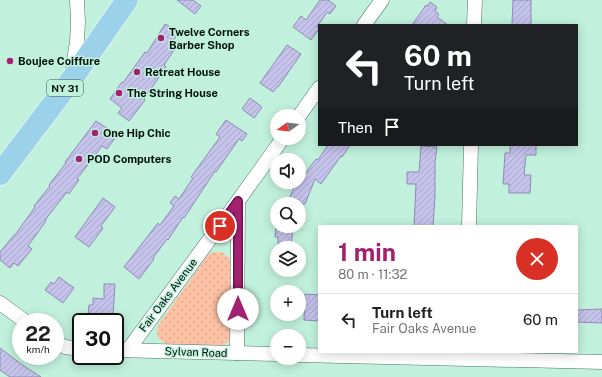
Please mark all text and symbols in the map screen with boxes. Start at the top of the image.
place label: Twelve Corners Barber Shop [169,26,250,51]
marker: Twelve Corners Barber Shop [156,33,166,43]
text: 60 m [404,39,472,72]
icon: left [338,40,390,92]
place label: Boujee Coiffure [18,55,100,67]
marker: Boujee Coiffure [5,56,15,66]
place label: Retreat House [145,66,220,78]
marker: Retreat House [132,67,142,77]
text: Turn left [404,73,474,94]
road number: NY 31 [47,80,83,96]
place label: The String House [127,87,218,99]
marker: The String House [114,88,124,98]
north arrow [270,109,306,145]
map controls [270,109,306,365]
icon: arrive [381,116,403,138]
text: Then [338,119,373,136]
place label: One Hip Chic [103,127,170,139]
marker: One Hip Chic [90,128,100,138]
place label: POD Computers [87,153,171,165]
button: sound [270,153,306,189]
marker: POD Computers [74,154,84,164]
button: search [270,197,306,233]
pin [203,209,237,243]
icon: arrive [209,215,231,237]
text: 1 min [338,238,396,266]
button: close [516,238,558,280]
button: layers [270,241,306,277]
street label: Fair Oaks Avenue [137,256,199,334]
text: 80 m · 11:32 [338,267,407,282]
button: + [270,285,306,321]
position arrow [217,288,259,330]
text: Turn left [372,304,433,321]
icon: left [338,309,360,331]
text: 60 m [523,311,558,328]
speed limit sign: 30 [72,313,124,365]
text: Fair Oaks Avenue [372,321,476,336]
text: 22 [25,322,51,346]
button: − [270,329,306,365]
text: km/h [26,343,50,355]
street label: Sylvan Road [164,345,228,359]

